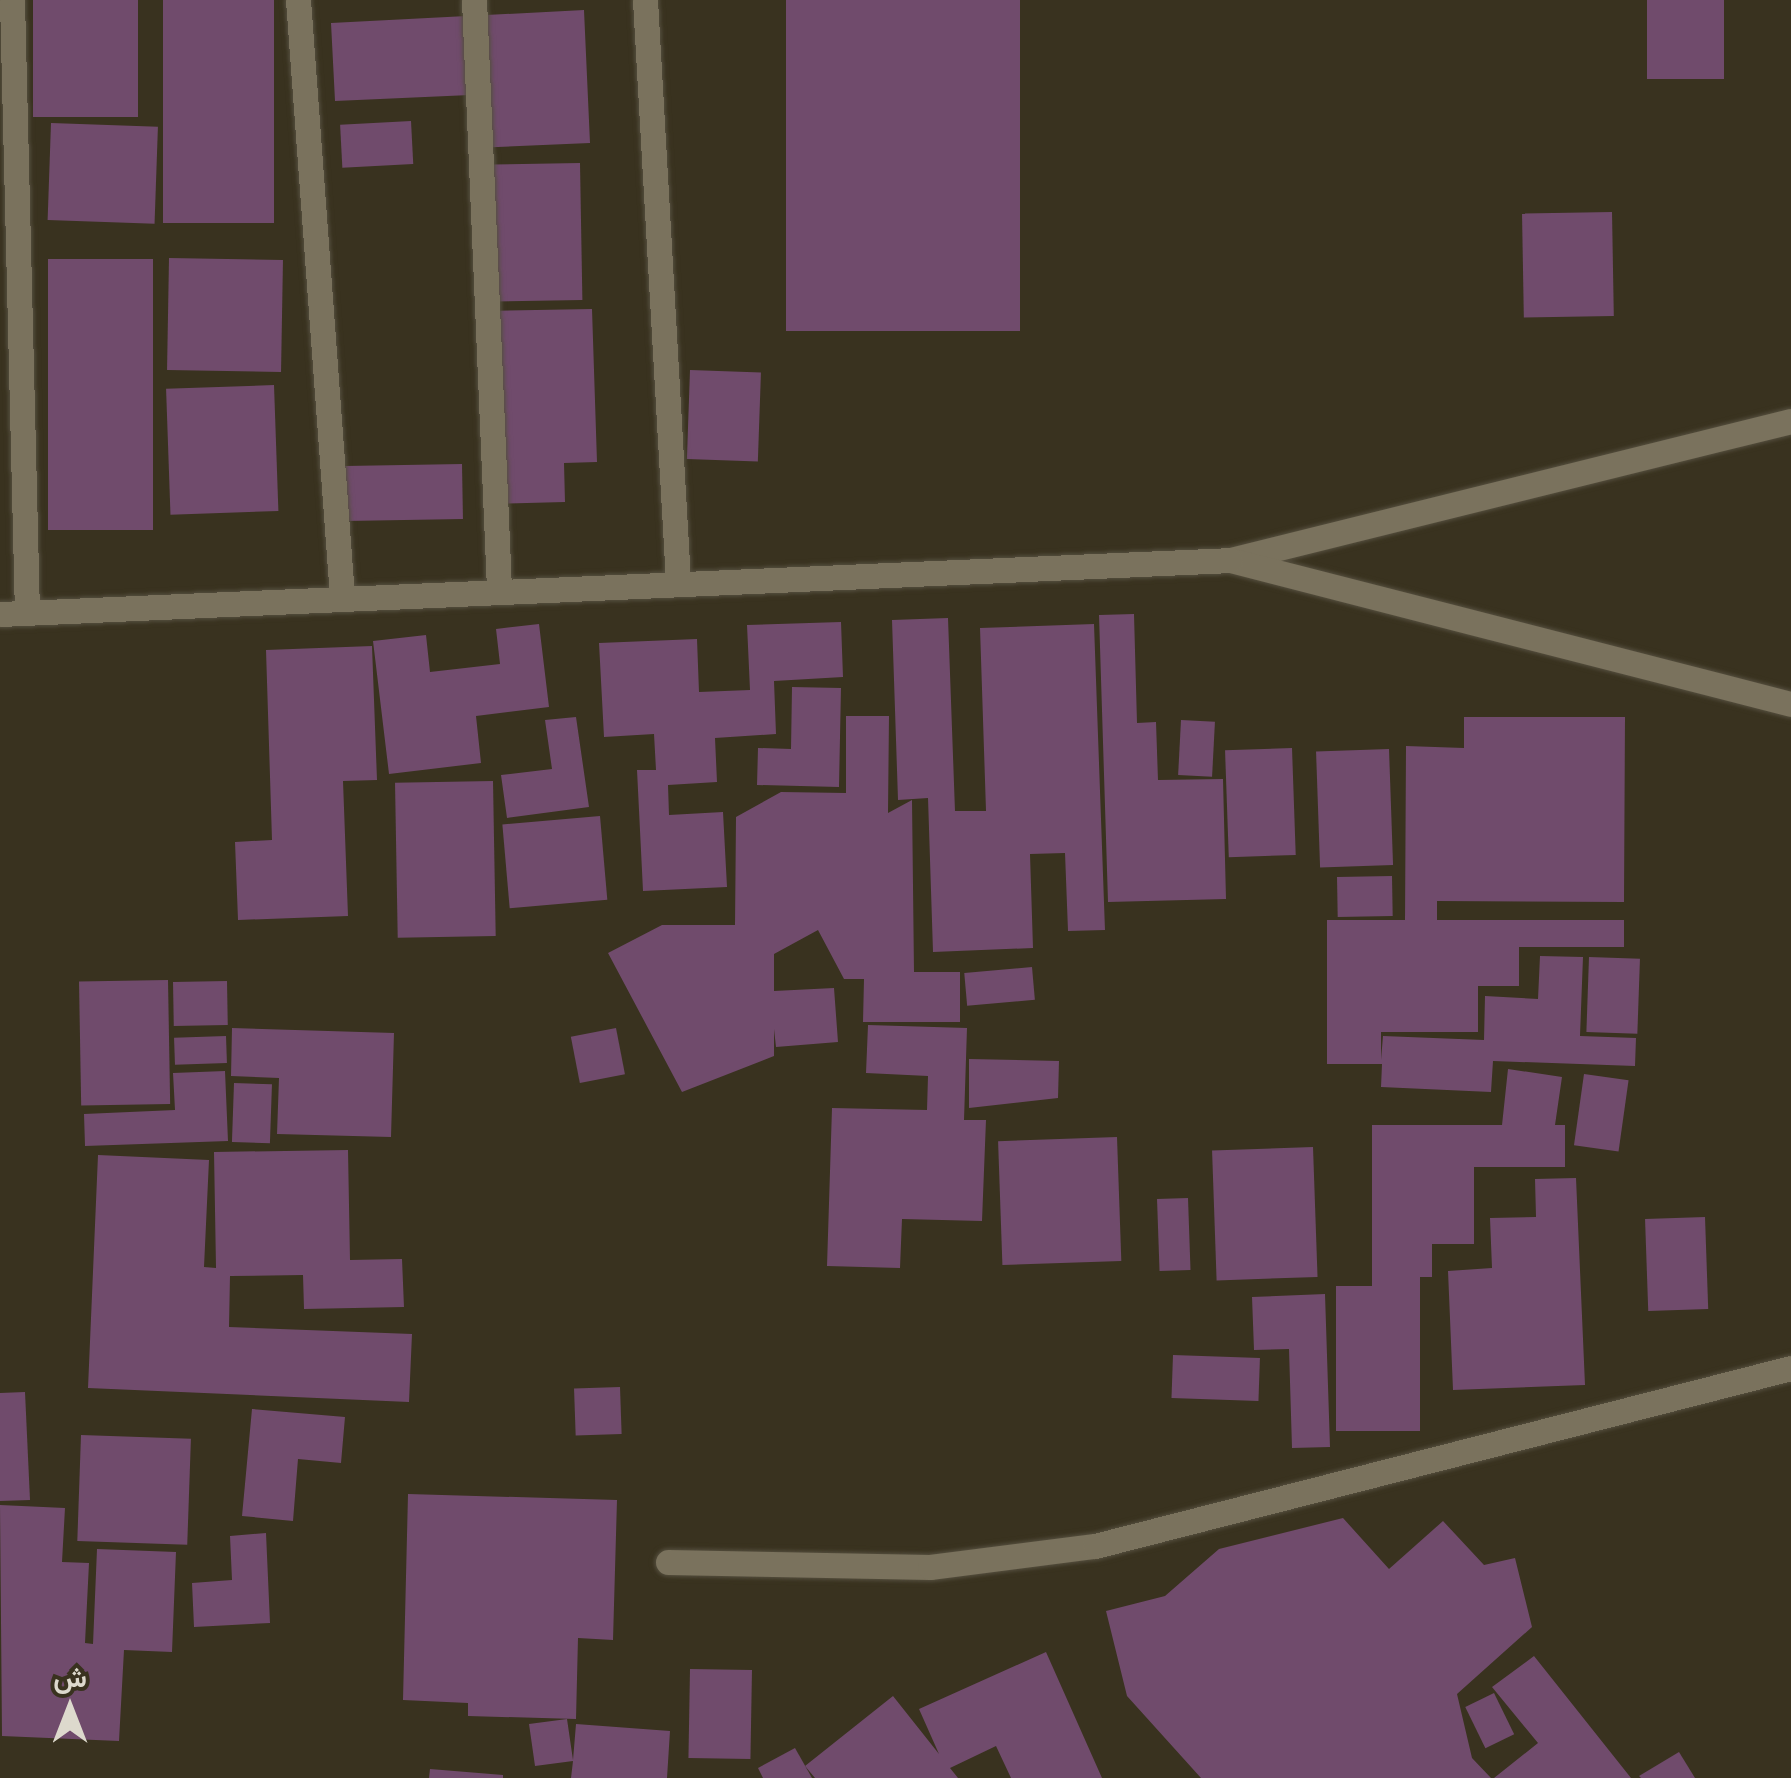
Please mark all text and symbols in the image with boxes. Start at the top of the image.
north arrow [20,1658,120,1758]
text: ش [53,1662,87,1693]

